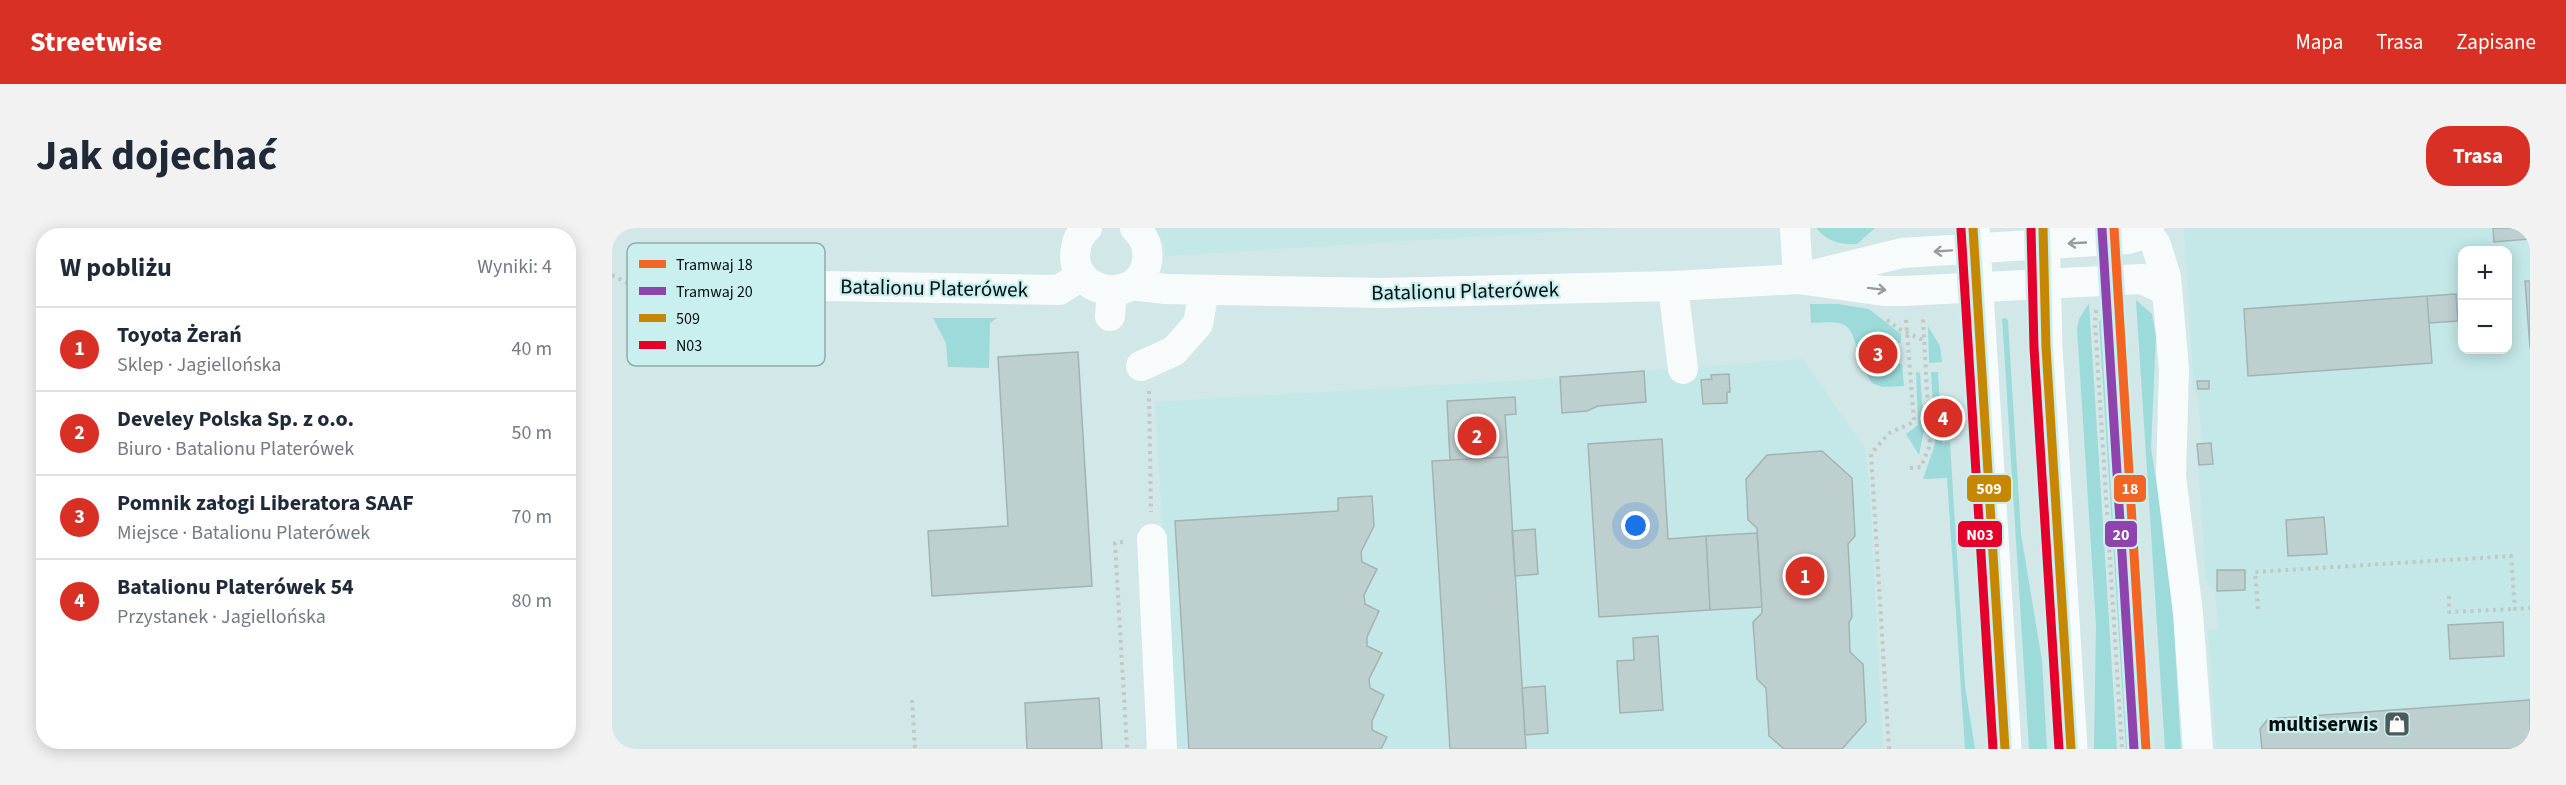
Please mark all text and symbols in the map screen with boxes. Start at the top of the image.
text: Streetwise [30,22,162,62]
text: Mapa [2295,27,2343,57]
text: Trasa [2376,27,2423,57]
text: Zapisane [2456,27,2536,57]
text: Jak dojechać [36,126,277,186]
button: Trasa [2426,126,2530,186]
one-way arrow [2067,238,2087,249]
legend [627,243,825,366]
one-way arrow [1933,245,1953,256]
map controls [2458,246,2512,354]
button: + [2458,246,2512,300]
text: W pobliżu [60,249,172,286]
text: Wyniki: 4 [477,253,552,281]
text: Tramwaj 18 [676,254,753,276]
street label: Batalionu Platerówek [840,271,1029,305]
street label: Batalionu Platerówek [1371,274,1560,308]
text: Tramwaj 20 [676,281,753,303]
one-way arrow [1867,284,1886,295]
button: − [2458,300,2512,354]
text: 509 [676,308,700,330]
text: Toyota Żerań [117,319,242,351]
pin: 3 [1858,332,1898,376]
text: 1 [74,335,85,363]
text: 40 m [512,335,552,363]
text: N03 [676,335,702,357]
text: Sklep · Jagiellońska [117,351,281,379]
pin: 4 [1924,396,1962,441]
text: Develey Polska Sp. z o.o. [117,403,354,435]
pin: 2 [1458,414,1496,458]
text: 2 [74,419,85,447]
text: 50 m [512,419,552,447]
text: Biuro · Batalionu Platerówek [117,435,354,463]
line badge: 509 [1966,474,2012,503]
line badge: 18 [2113,474,2147,503]
text: 509 [1976,478,2002,500]
text: 18 [2122,478,2138,500]
text: Pomnik załogi Liberatora SAAF [117,487,414,519]
text: 3 [74,503,85,531]
text: 70 m [512,503,552,531]
your location [1621,511,1650,540]
text: Miejsce · Batalionu Platerówek [117,519,370,547]
line badge: N03 [1957,520,2003,548]
line badge: 20 [2104,520,2138,548]
text: N03 [1966,524,1994,546]
text: 20 [2113,524,2129,546]
pin: 1 [1786,554,1824,598]
text: Batalionu Platerówek 54 [117,571,354,603]
text: 4 [74,587,85,615]
text: 80 m [512,587,552,615]
text: Przystanek · Jagiellońska [117,603,326,631]
place label: multiserwis [2268,709,2378,739]
shop icon: multiserwis [2382,709,2412,739]

